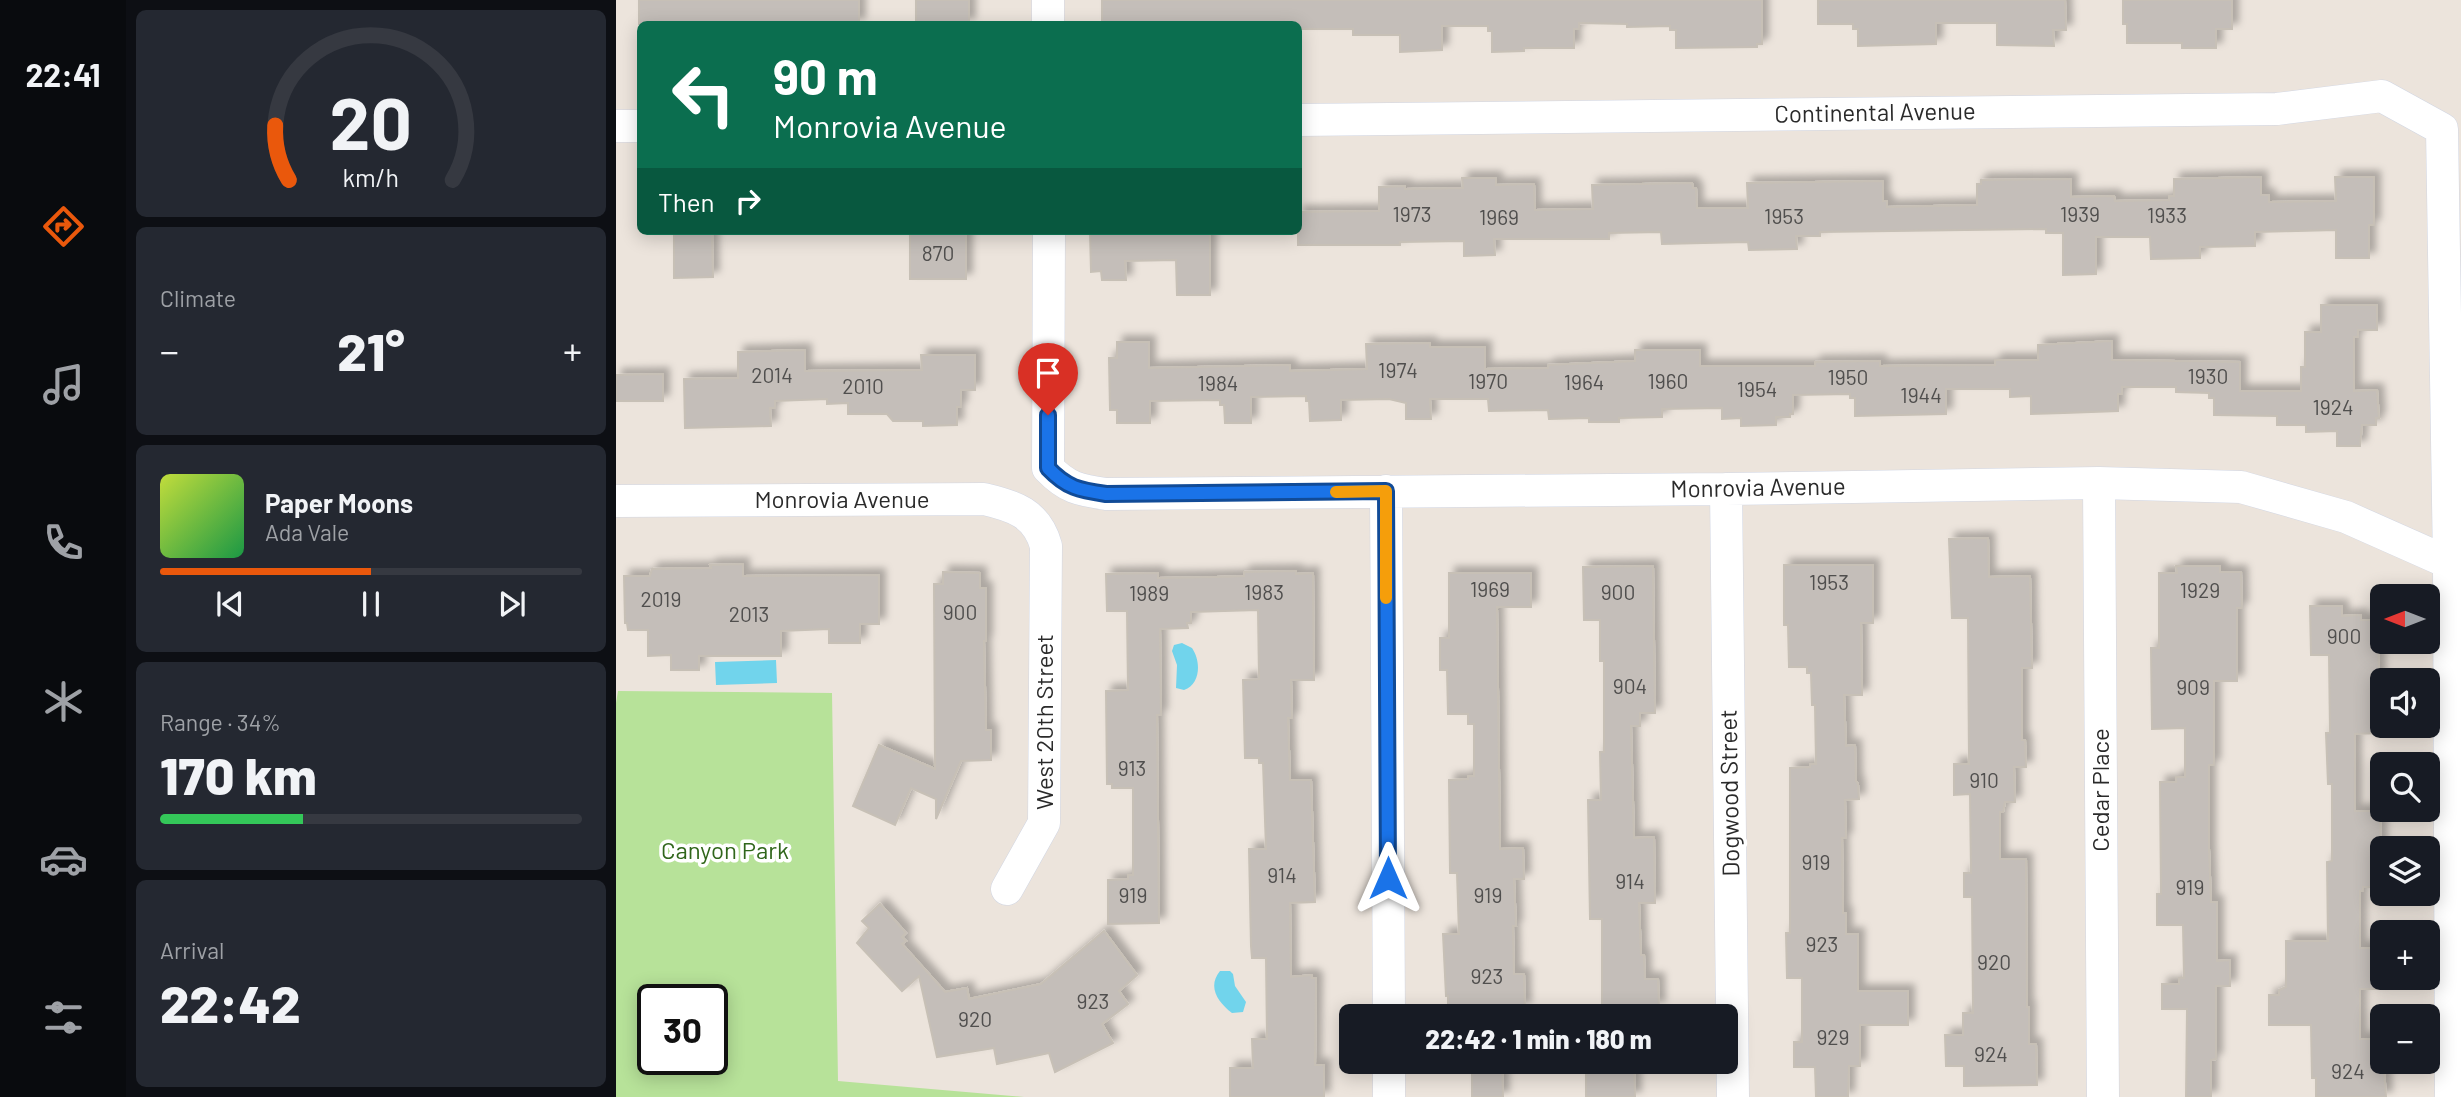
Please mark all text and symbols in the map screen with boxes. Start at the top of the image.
text: 90 m [773,46,878,105]
icon: left [658,49,749,140]
text: 22:41 [25,55,101,93]
text: 20 [330,77,412,165]
street label: Continental Avenue [1774,95,1976,128]
text: Monrovia Avenue [773,106,1007,144]
text: km/h [343,162,399,192]
icon: right [729,182,767,220]
text: Then [658,186,715,217]
house number: 1973 [1392,201,1432,226]
house number: 1939 [2060,201,2100,226]
icon: directions [39,202,88,251]
house number: 1933 [2147,202,2187,227]
house number: 1953 [1764,203,1804,228]
house number: 1969 [1479,204,1519,229]
house number: 870 [922,240,954,265]
text: Climate [160,284,236,312]
text: 21° [337,319,405,381]
text: − [160,327,179,373]
text: + [563,327,582,373]
pin [1018,343,1078,415]
icon: arrive [1029,354,1067,392]
house number: 1974 [1378,357,1418,382]
icon: music [39,360,88,409]
house number: 2014 [751,362,793,387]
house number: 1930 [2188,363,2228,388]
house number: 1950 [1828,364,1868,389]
house number: 1970 [1468,368,1508,393]
house number: 1960 [1648,368,1688,393]
house number: 1964 [1564,369,1604,394]
house number: 1984 [1198,370,1238,395]
house number: 2010 [842,373,884,398]
house number: 1954 [1737,376,1777,401]
house number: 1944 [1900,382,1942,407]
house number: 1924 [2312,394,2354,419]
street label: Monrovia Avenue [1670,470,1846,503]
street label: Monrovia Avenue [754,484,930,513]
text: Paper Moons [265,487,413,518]
icon: phone [39,518,88,567]
text: Ada Vale [265,518,349,546]
house number: 1953 [1809,569,1849,594]
house number: 1969 [1470,576,1510,601]
house number: 1929 [2180,577,2220,602]
house number: 1983 [1244,579,1284,604]
house number: 900 [1601,579,1635,604]
house number: 1989 [1129,580,1169,605]
north arrow [2370,584,2440,654]
map controls [2370,584,2440,1074]
icon: previous [211,585,249,623]
icon: pause [352,585,390,623]
icon: next [493,585,531,623]
house number: 2019 [641,586,681,611]
house number: 900 [943,599,977,624]
house number: 2013 [729,601,769,626]
house number: 900 [2327,623,2361,648]
street label: West 20th Street [1029,634,1058,810]
button: sound [2370,668,2440,738]
house number: 904 [1613,673,1647,698]
house number: 909 [2176,674,2210,699]
icon: climate [39,677,88,726]
text: Range · 34% [160,708,281,736]
street label: Dogwood Street [1713,709,1744,877]
street label: Cedar Place [2085,728,2114,852]
text: 170 km [160,743,317,805]
button: search [2370,752,2440,822]
house number: 913 [1118,755,1146,780]
house number: 910 [1969,767,1999,792]
icon: car [39,835,88,884]
park label: Canyon Park [661,835,789,864]
button: layers [2370,836,2440,906]
position arrow [1351,841,1425,915]
house number: 919 [1802,849,1830,874]
house number: 914 [1267,862,1297,887]
house number: 914 [1615,868,1645,893]
house number: 919 [2176,874,2204,899]
house number: 919 [1119,882,1147,907]
house number: 919 [1474,882,1502,907]
button: + [2370,920,2440,990]
house number: 923 [1806,931,1838,956]
text: Arrival [160,936,224,964]
house number: 920 [1977,949,2011,974]
house number: 923 [1471,963,1503,988]
text: 22:42 [160,971,300,1033]
speed limit sign: 30 [637,984,728,1075]
house number: 923 [1077,988,1109,1013]
icon: filters [39,993,88,1042]
button: − [2370,1004,2440,1074]
house number: 920 [958,1006,992,1031]
text: 22:42 · 1 min · 180 m [1425,1023,1652,1054]
house number: 929 [1816,1024,1850,1049]
house number: 924 [1974,1041,2008,1066]
house number: 924 [2331,1058,2365,1083]

